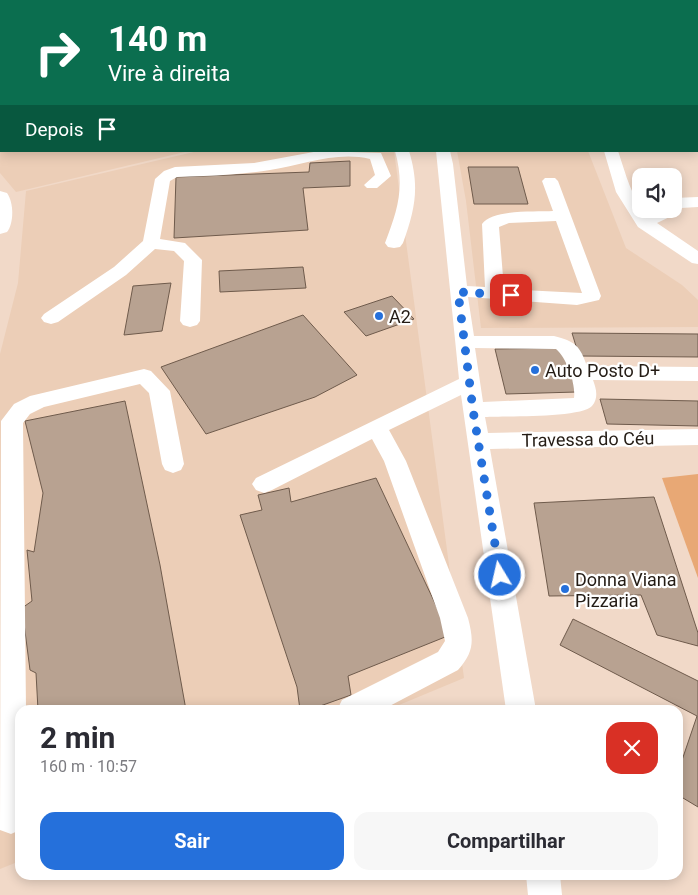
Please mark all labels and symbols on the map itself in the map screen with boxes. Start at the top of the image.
pin [490,274,532,316]
place label: A2 [389,306,411,327]
marker: A2 [373,310,385,322]
place label: Auto Posto D+ [545,360,660,381]
marker: Auto Posto D+ [529,364,541,376]
street label: Travessa do Céu [522,427,654,451]
position arrow [473,548,525,600]
place label: Donna Viana Pizzaria [575,569,677,611]
marker: Donna Viana Pizzaria [559,583,571,595]

